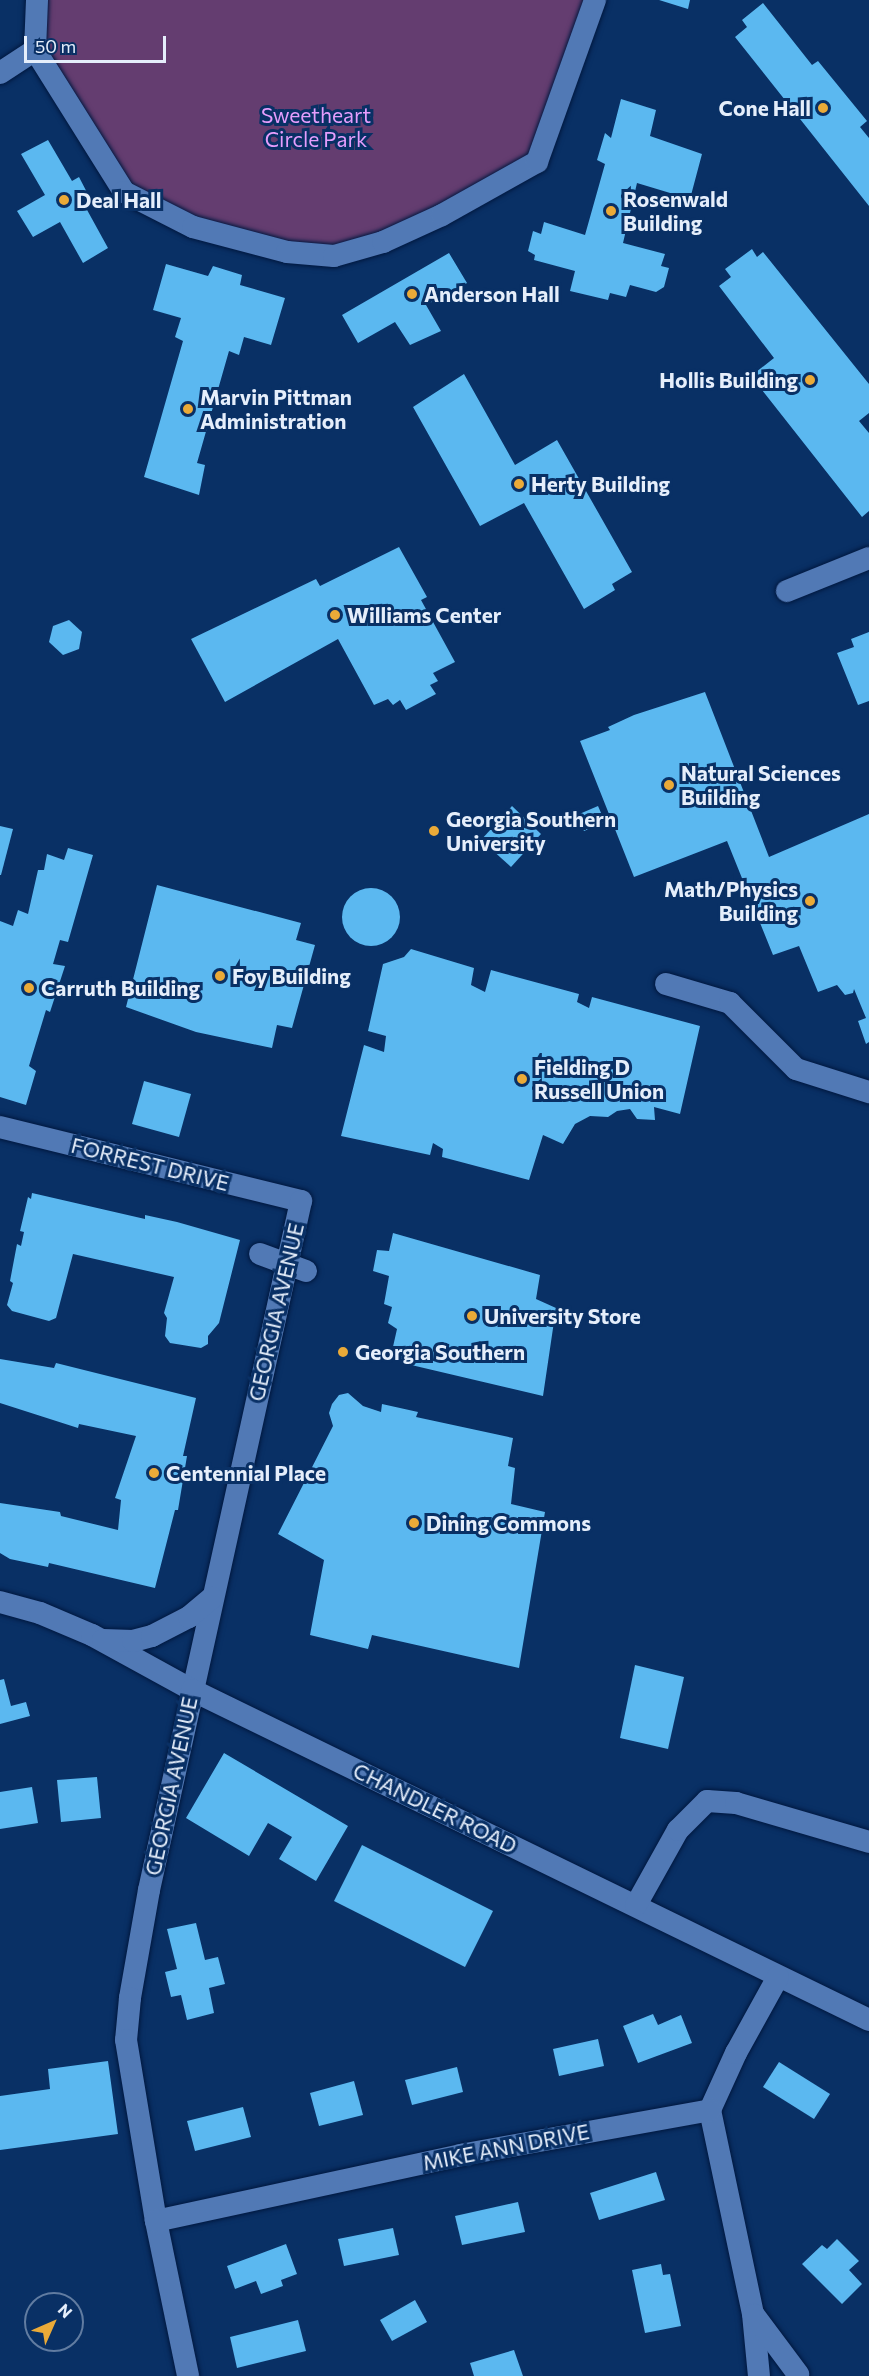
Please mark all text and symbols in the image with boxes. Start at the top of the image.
scale bar [27,24,170,62]
text: 50 m [35,35,76,57]
place label: Cone Hall [719,95,811,121]
marker: Cone Hall [816,101,830,115]
park label: Sweetheart Circle Park [261,102,371,152]
place label: Rosenwald Building [623,186,728,236]
place label: Deal Hall [76,187,162,213]
marker: Deal Hall [57,193,71,207]
marker: Rosenwald Building [604,204,618,218]
place label: Anderson Hall [424,281,560,307]
marker: Anderson Hall [405,287,419,301]
place label: Hollis Building [659,367,798,393]
marker: Hollis Building [803,373,817,387]
place label: Marvin Pittman Administration [200,384,352,434]
marker: Marvin Pittman Administration [181,402,195,416]
place label: Herty Building [531,471,670,497]
marker: Herty Building [512,477,526,491]
place label: Williams Center [347,602,501,628]
marker: Williams Center [328,608,342,622]
place label: Natural Sciences Building [681,760,841,810]
marker: Natural Sciences Building [662,778,676,792]
place label: Georgia Southern University [446,806,616,856]
marker: Georgia Southern University [427,824,441,838]
place label: Math/Physics Building [664,876,798,926]
marker: Math/Physics Building [803,894,817,908]
place label: Foy Building [232,963,351,989]
marker: Foy Building [213,969,227,983]
place label: Carruth Building [41,975,200,1001]
marker: Carruth Building [22,981,36,995]
place label: Fielding D Russell Union [534,1054,664,1104]
marker: Fielding D Russell Union [515,1072,529,1086]
street label: FORREST DRIVE [69,1132,231,1196]
street label: GEORGIA AVENUE [243,1220,309,1404]
place label: University Store [484,1303,641,1329]
marker: University Store [465,1309,479,1323]
place label: Georgia Southern [355,1339,525,1365]
marker: Georgia Southern [336,1345,350,1359]
place label: Centennial Place [166,1460,326,1486]
marker: Centennial Place [147,1466,161,1480]
place label: Dining Commons [426,1510,591,1536]
marker: Dining Commons [407,1516,421,1530]
street label: GEORGIA AVENUE [140,1694,202,1878]
street label: CHANDLER ROAD [349,1758,521,1858]
street label: MIKE ANN DRIVE [421,2119,591,2175]
north arrow [24,2292,84,2352]
text: N [55,2299,77,2321]

